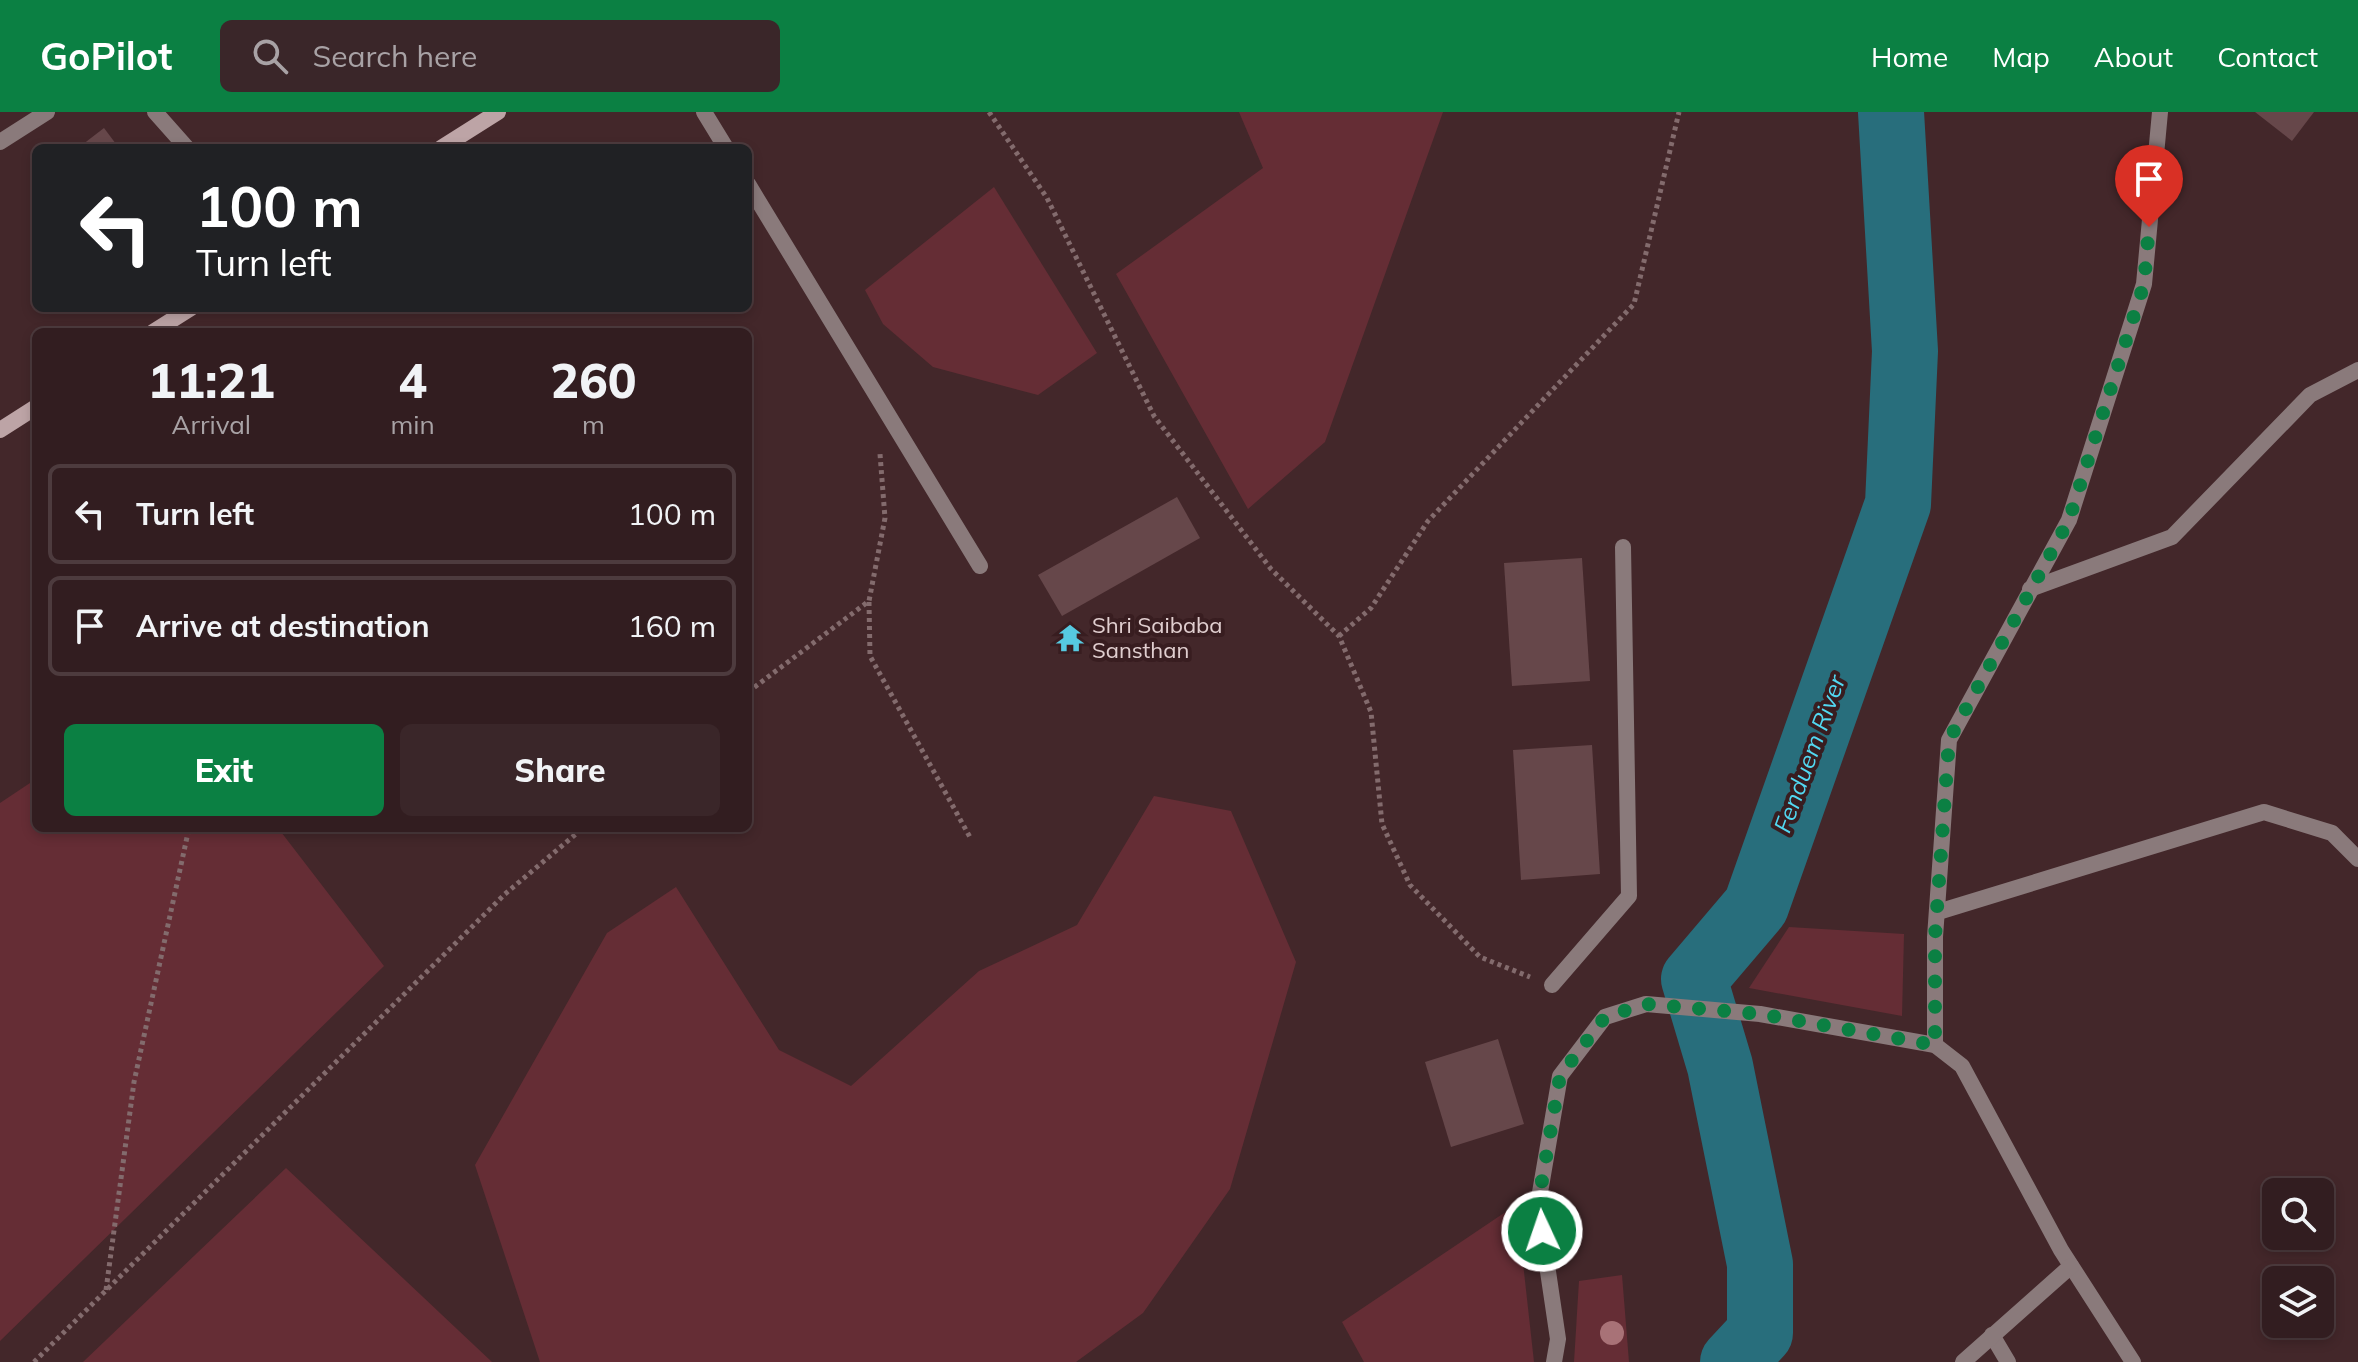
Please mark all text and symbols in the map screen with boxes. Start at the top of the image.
search box [220,20,780,92]
text: GoPilot [40,32,172,80]
icon: search [248,34,292,78]
text: Search here [312,37,477,75]
text: Home [1871,39,1948,74]
text: Map [1992,39,2050,74]
text: About [2094,39,2173,74]
text: Contact [2217,39,2318,74]
pin [2115,145,2183,227]
icon: arrive [2127,157,2171,201]
text: 100 m [196,171,363,241]
icon: left [64,176,168,280]
text: Turn left [196,240,332,285]
text: 11:21 [147,350,275,410]
text: 4 [398,350,427,410]
text: 260 [550,350,637,410]
text: Arrival [171,408,251,441]
text: min [391,408,435,441]
text: m [582,408,605,441]
icon: left [68,492,112,536]
text: Turn left [136,495,254,533]
text: 100 m [628,495,716,533]
icon: arrive [68,604,112,648]
text: Arrive at destination [136,607,430,645]
text: 160 m [628,607,716,645]
place label: Shri Saibaba Sansthan [1092,611,1223,664]
temple icon: Shri Saibaba Sansthan [1055,623,1085,653]
water label: Fenduem River [1767,670,1852,837]
button: Exit [64,724,384,816]
button: Share [400,724,720,816]
map controls [2262,1178,2334,1338]
button: search [2262,1178,2334,1250]
position arrow [1500,1189,1584,1273]
button: layers [2262,1266,2334,1338]

